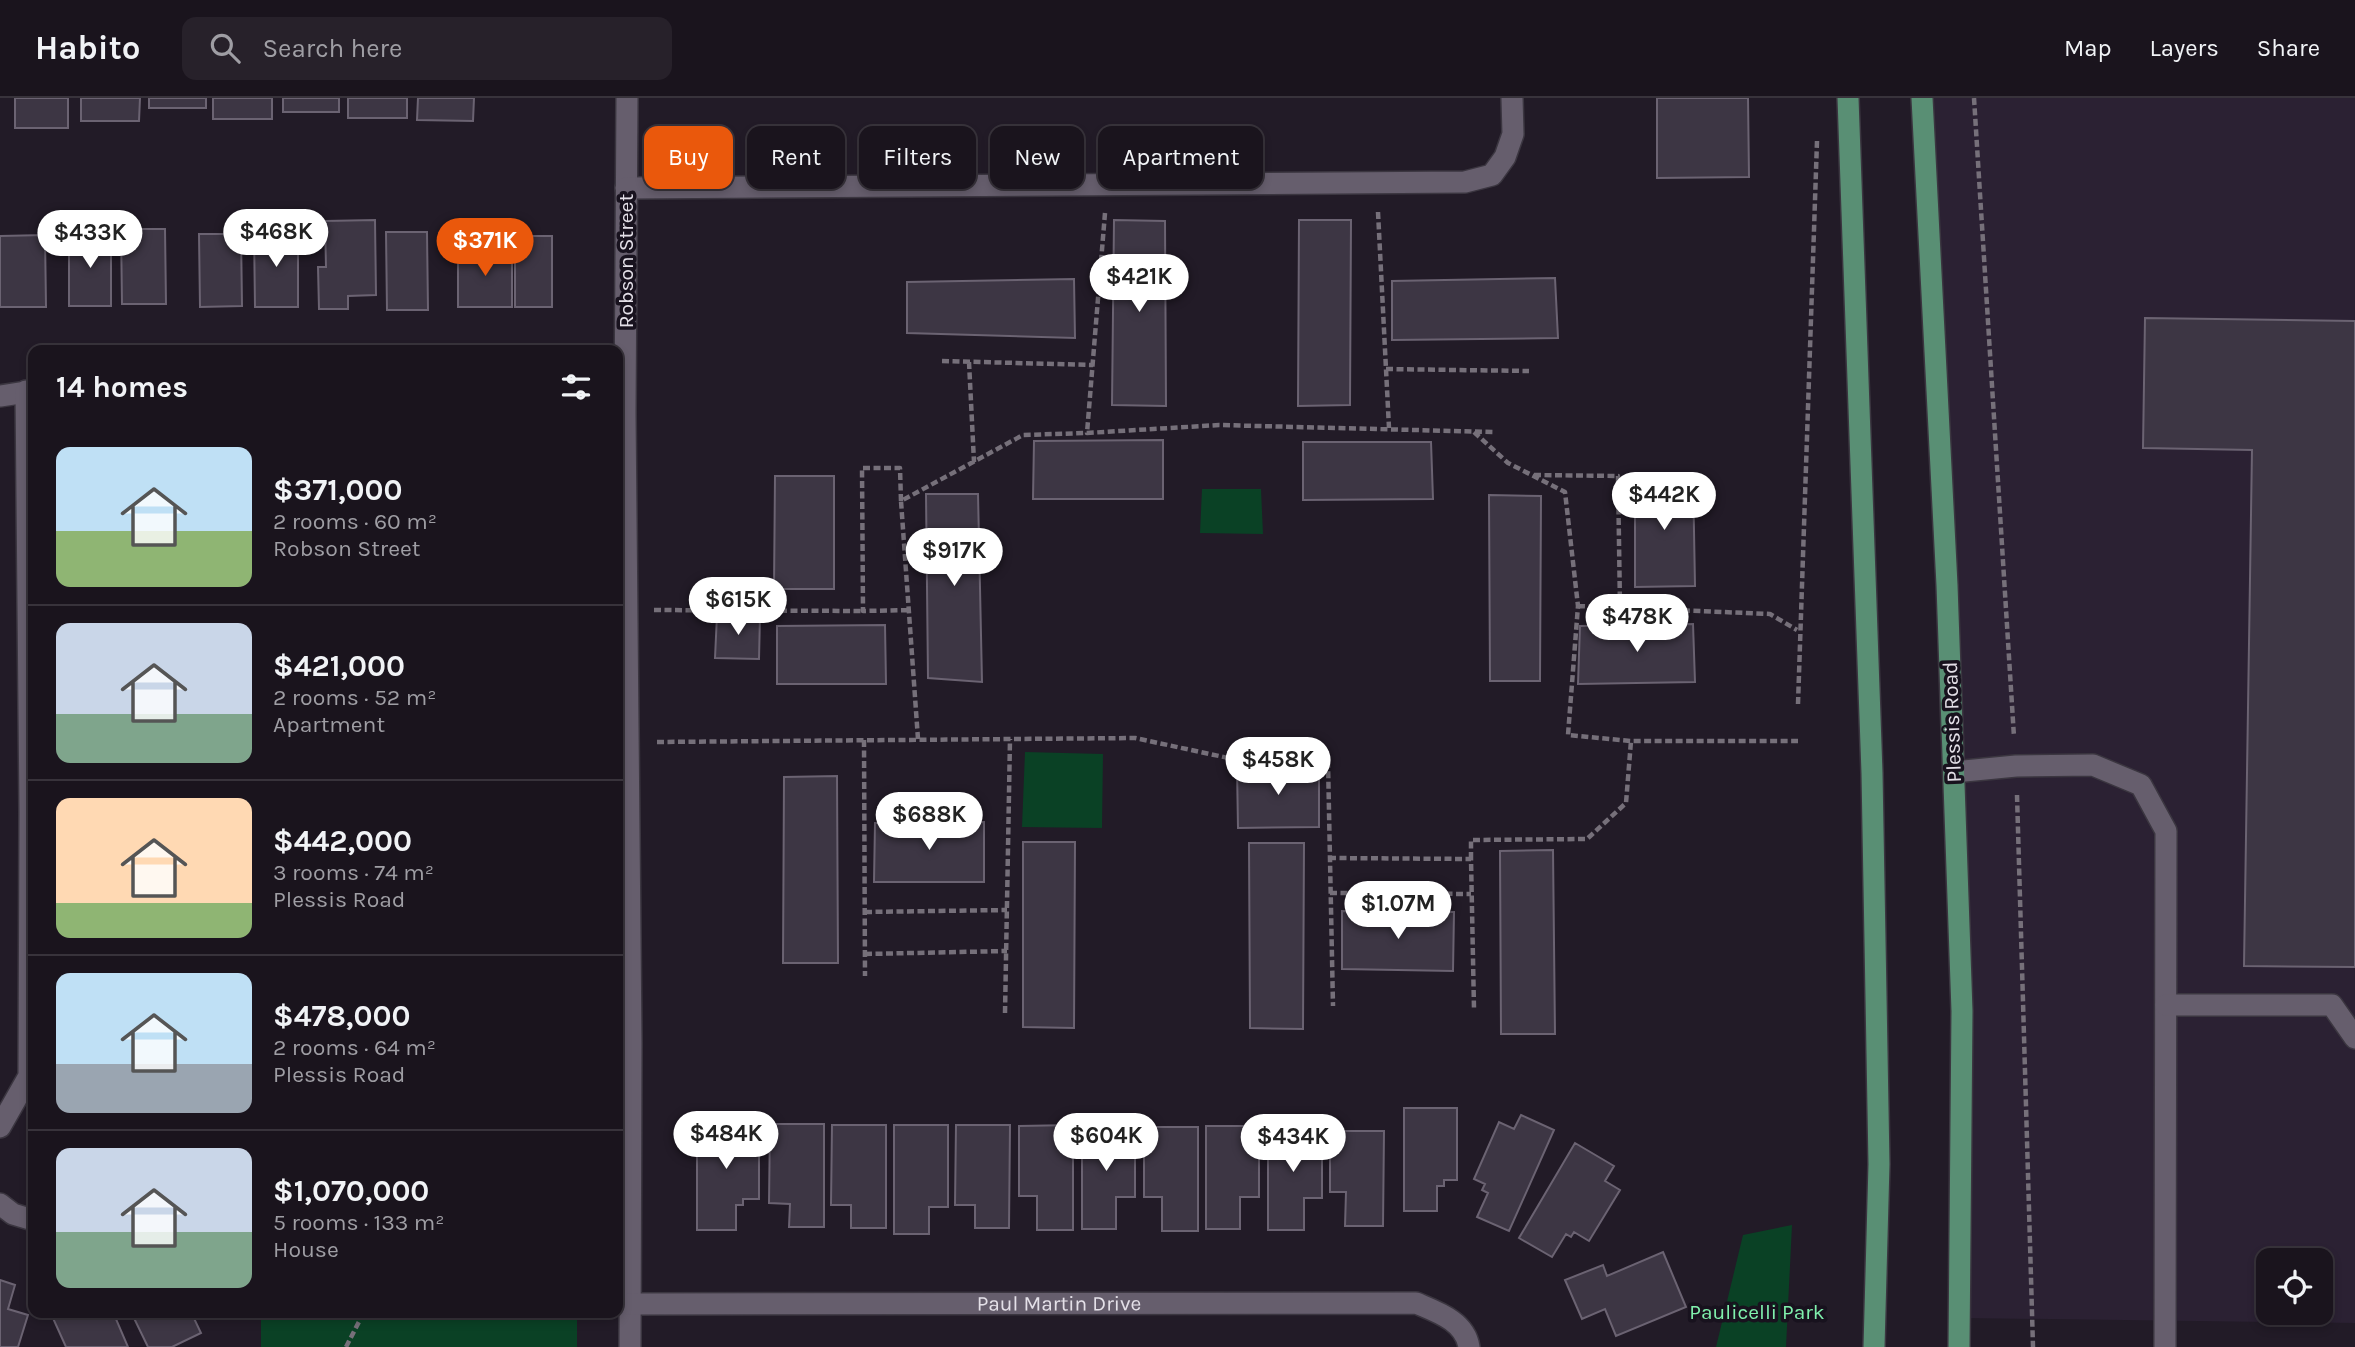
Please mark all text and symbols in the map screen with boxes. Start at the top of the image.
search box [182,17,672,80]
text: Habito [35,29,140,67]
icon: search [206,29,244,67]
text: Search here [262,33,402,64]
text: Map [2064,34,2112,62]
text: Layers [2150,34,2219,62]
text: Share [2257,34,2320,62]
chip: Buy [644,126,733,189]
chip: Rent [747,126,845,189]
chip: Filters [859,126,976,189]
chip: New [990,126,1084,189]
chip: Apartment [1098,126,1263,189]
street label: Robson Street [614,194,638,328]
pin: $468K [227,209,325,269]
pin: $433K [41,211,139,270]
text: $468K [239,218,313,245]
pin: $371K [436,218,534,278]
text: $433K [53,219,127,246]
text: $371K [453,227,517,254]
pin: $421K [1090,254,1188,314]
text: $421K [1106,263,1172,290]
icon: filters [557,368,595,406]
text: 14 homes [56,369,188,405]
text: $371,000 [273,472,402,508]
pin: $442K [1615,472,1713,532]
icon: home [112,475,196,559]
text: $442K [1628,481,1700,508]
text: 2 rooms · 60 m² [273,508,437,535]
pin: $917K [905,528,1003,588]
text: Robson Street [273,535,420,562]
text: $917K [922,537,986,564]
pin: $615K [689,578,787,637]
text: $615K [705,586,771,613]
pin: $478K [1588,594,1686,654]
text: $478K [1602,603,1672,630]
text: $421,000 [273,648,405,684]
icon: home [112,651,196,735]
street label: Plessis Road [1938,661,1966,783]
text: 2 rooms · 52 m² [273,684,436,711]
text: Apartment [273,711,385,738]
pin: $458K [1229,738,1327,797]
text: $458K [1242,746,1314,773]
pin: $688K [880,792,978,852]
text: $688K [892,801,966,828]
text: $442,000 [273,823,412,859]
icon: home [112,826,196,910]
text: 3 rooms · 74 m² [273,859,434,886]
pin: $1.07M [1341,882,1455,941]
text: Plessis Road [273,886,406,913]
text: $1.07M [1360,890,1436,917]
text: $478,000 [273,998,410,1034]
icon: home [112,1001,196,1085]
text: 2 rooms · 64 m² [273,1034,436,1061]
text: Plessis Road [273,1061,406,1088]
pin: $484K [677,1112,775,1171]
pin: $604K [1057,1114,1155,1173]
pin: $434K [1244,1114,1342,1174]
text: $484K [689,1120,763,1147]
text: $604K [1069,1122,1143,1149]
text: $434K [1257,1123,1329,1150]
text: $1,070,000 [273,1173,429,1209]
icon: home [112,1176,196,1260]
text: 5 rooms · 133 m² [273,1209,445,1236]
text: House [273,1236,339,1263]
map controls [2256,1248,2333,1325]
button: locate [2256,1248,2333,1325]
street label: Paul Martin Drive [977,1291,1141,1316]
park label: Paulicelli Park [1689,1300,1825,1324]

